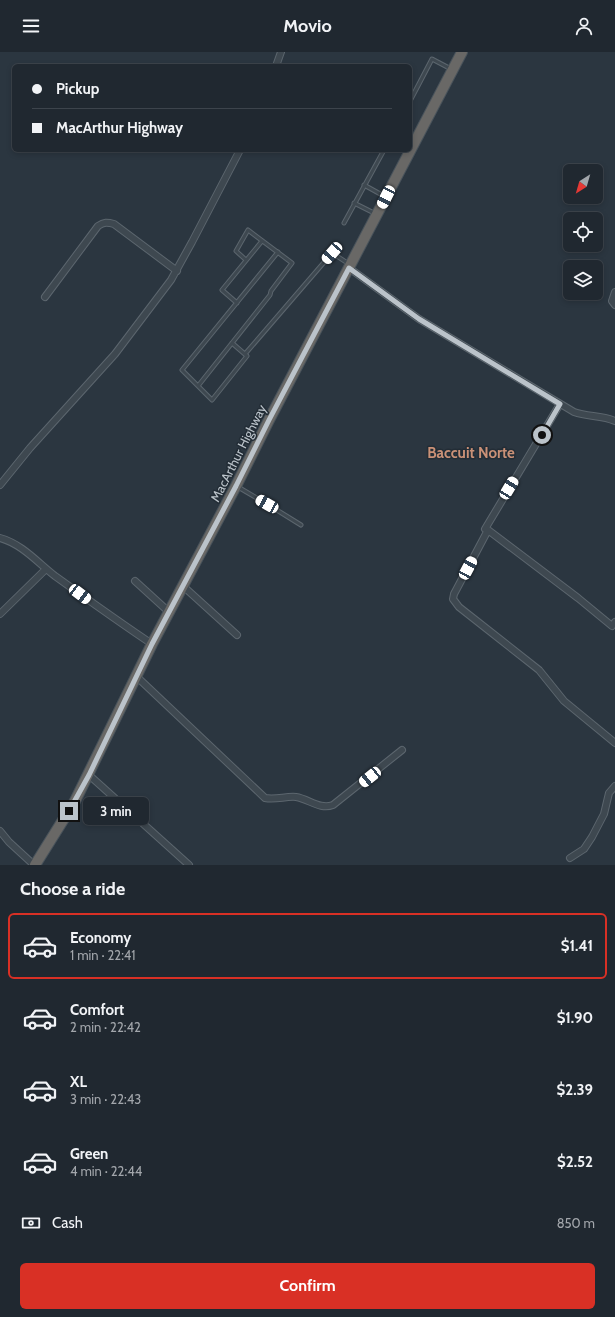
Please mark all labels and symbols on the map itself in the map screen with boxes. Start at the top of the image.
north arrow [563,164,603,204]
car [375,184,397,210]
car [320,240,344,266]
street label: MacArthur Highway [207,401,270,504]
route start [533,426,551,444]
district label: Baccuit Norte [427,444,515,462]
car [498,475,520,501]
car [254,493,280,515]
car [457,555,479,581]
car [67,582,93,606]
car [357,765,383,789]
callout: 3 min [83,797,149,825]
route end [60,802,78,820]

